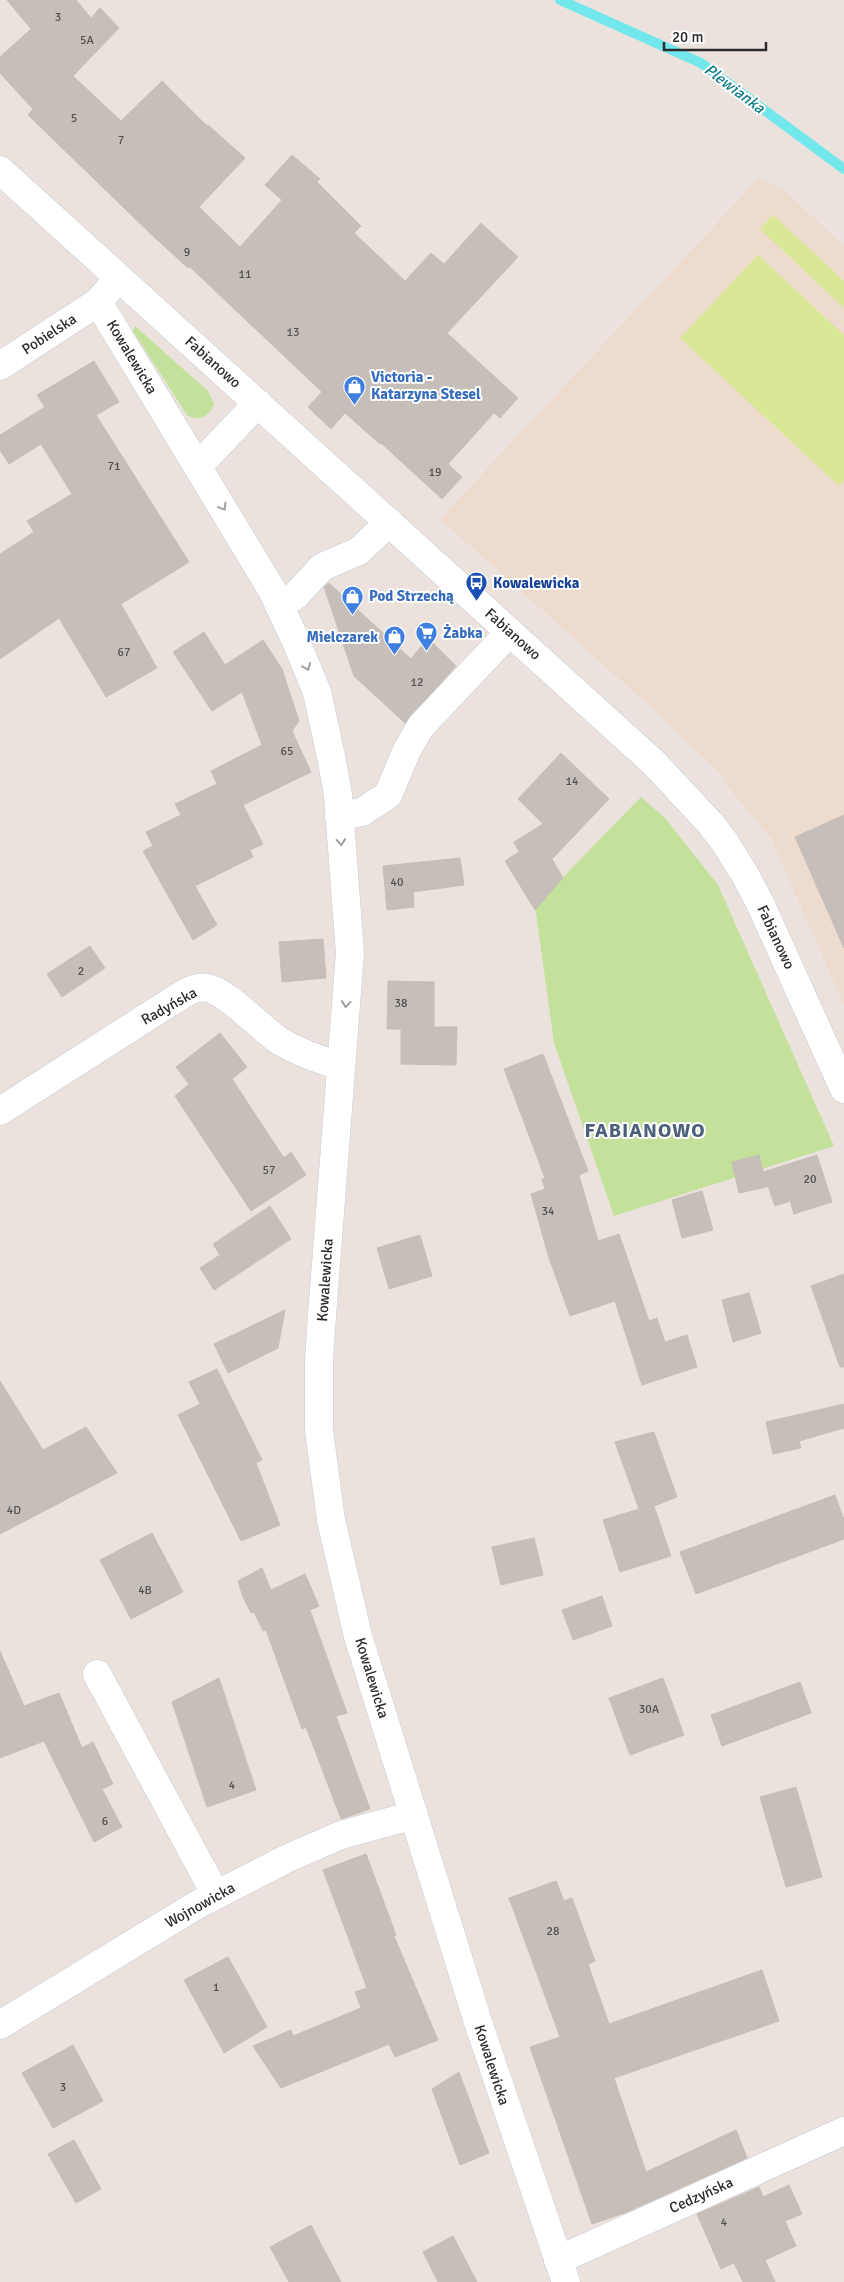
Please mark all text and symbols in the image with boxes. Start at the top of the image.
house number: 3 [55,10,61,25]
scale bar [664,20,766,52]
text: 20 m [672,28,703,46]
house number: 5A [80,33,95,48]
water label: Plewianka [700,60,769,119]
house number: 5 [71,111,77,126]
house number: 7 [118,133,124,148]
house number: 9 [184,245,190,260]
house number: 11 [239,267,251,282]
street label: Pobielska [18,310,80,358]
street label: Kowalewicka [103,317,161,397]
house number: 13 [287,325,299,340]
street label: Fabianowo [181,332,245,392]
place label: Victoria - Katarzyna Stesel [371,368,481,403]
shop icon: Victoria - Katarzyna Stesel [343,374,367,405]
house number: 71 [108,459,120,474]
house number: 19 [429,465,441,480]
one-way arrow [217,502,227,511]
bus stop icon: Kowalewicka [465,571,489,602]
place label: Kowalewicka [493,574,580,592]
shop icon: Pod Strzechą [341,584,365,615]
place label: Pod Strzechą [369,587,454,605]
street label: Fabianowo [481,604,545,664]
supermarket icon: Żabka [415,621,439,652]
place label: Żabka [443,624,483,642]
shop icon: Mielczarek [382,625,406,656]
place label: Mielczarek [306,628,378,646]
house number: 67 [118,645,130,660]
one-way arrow [301,662,311,670]
house number: 12 [411,675,423,690]
house number: 65 [281,744,293,759]
house number: 14 [566,774,579,789]
one-way arrow [335,839,346,847]
house number: 40 [391,875,403,890]
street label: Fabianowo [753,902,799,972]
house number: 2 [78,964,84,979]
street label: Radyńska [138,983,200,1029]
house number: 38 [395,996,407,1011]
one-way arrow [341,1001,352,1009]
district label: FABIANOWO [584,1118,706,1143]
house number: 57 [263,1163,275,1178]
house number: 20 [804,1172,816,1187]
house number: 34 [542,1204,555,1219]
street label: Kowalewicka [313,1238,337,1322]
house number: 4D [7,1503,21,1518]
house number: 4B [138,1583,152,1598]
street label: Kowalewicka [351,1635,393,1721]
house number: 30A [639,1702,660,1717]
house number: 4 [229,1778,236,1793]
house number: 6 [102,1814,108,1829]
street label: Wojnowicka [162,1878,238,1932]
house number: 28 [547,1924,559,1939]
house number: 1 [213,1980,219,1995]
street label: Kowalewicka [471,2023,513,2107]
house number: 3 [60,2080,66,2095]
street label: Cedzyńska [666,2173,736,2217]
house number: 4 [721,2215,728,2230]

